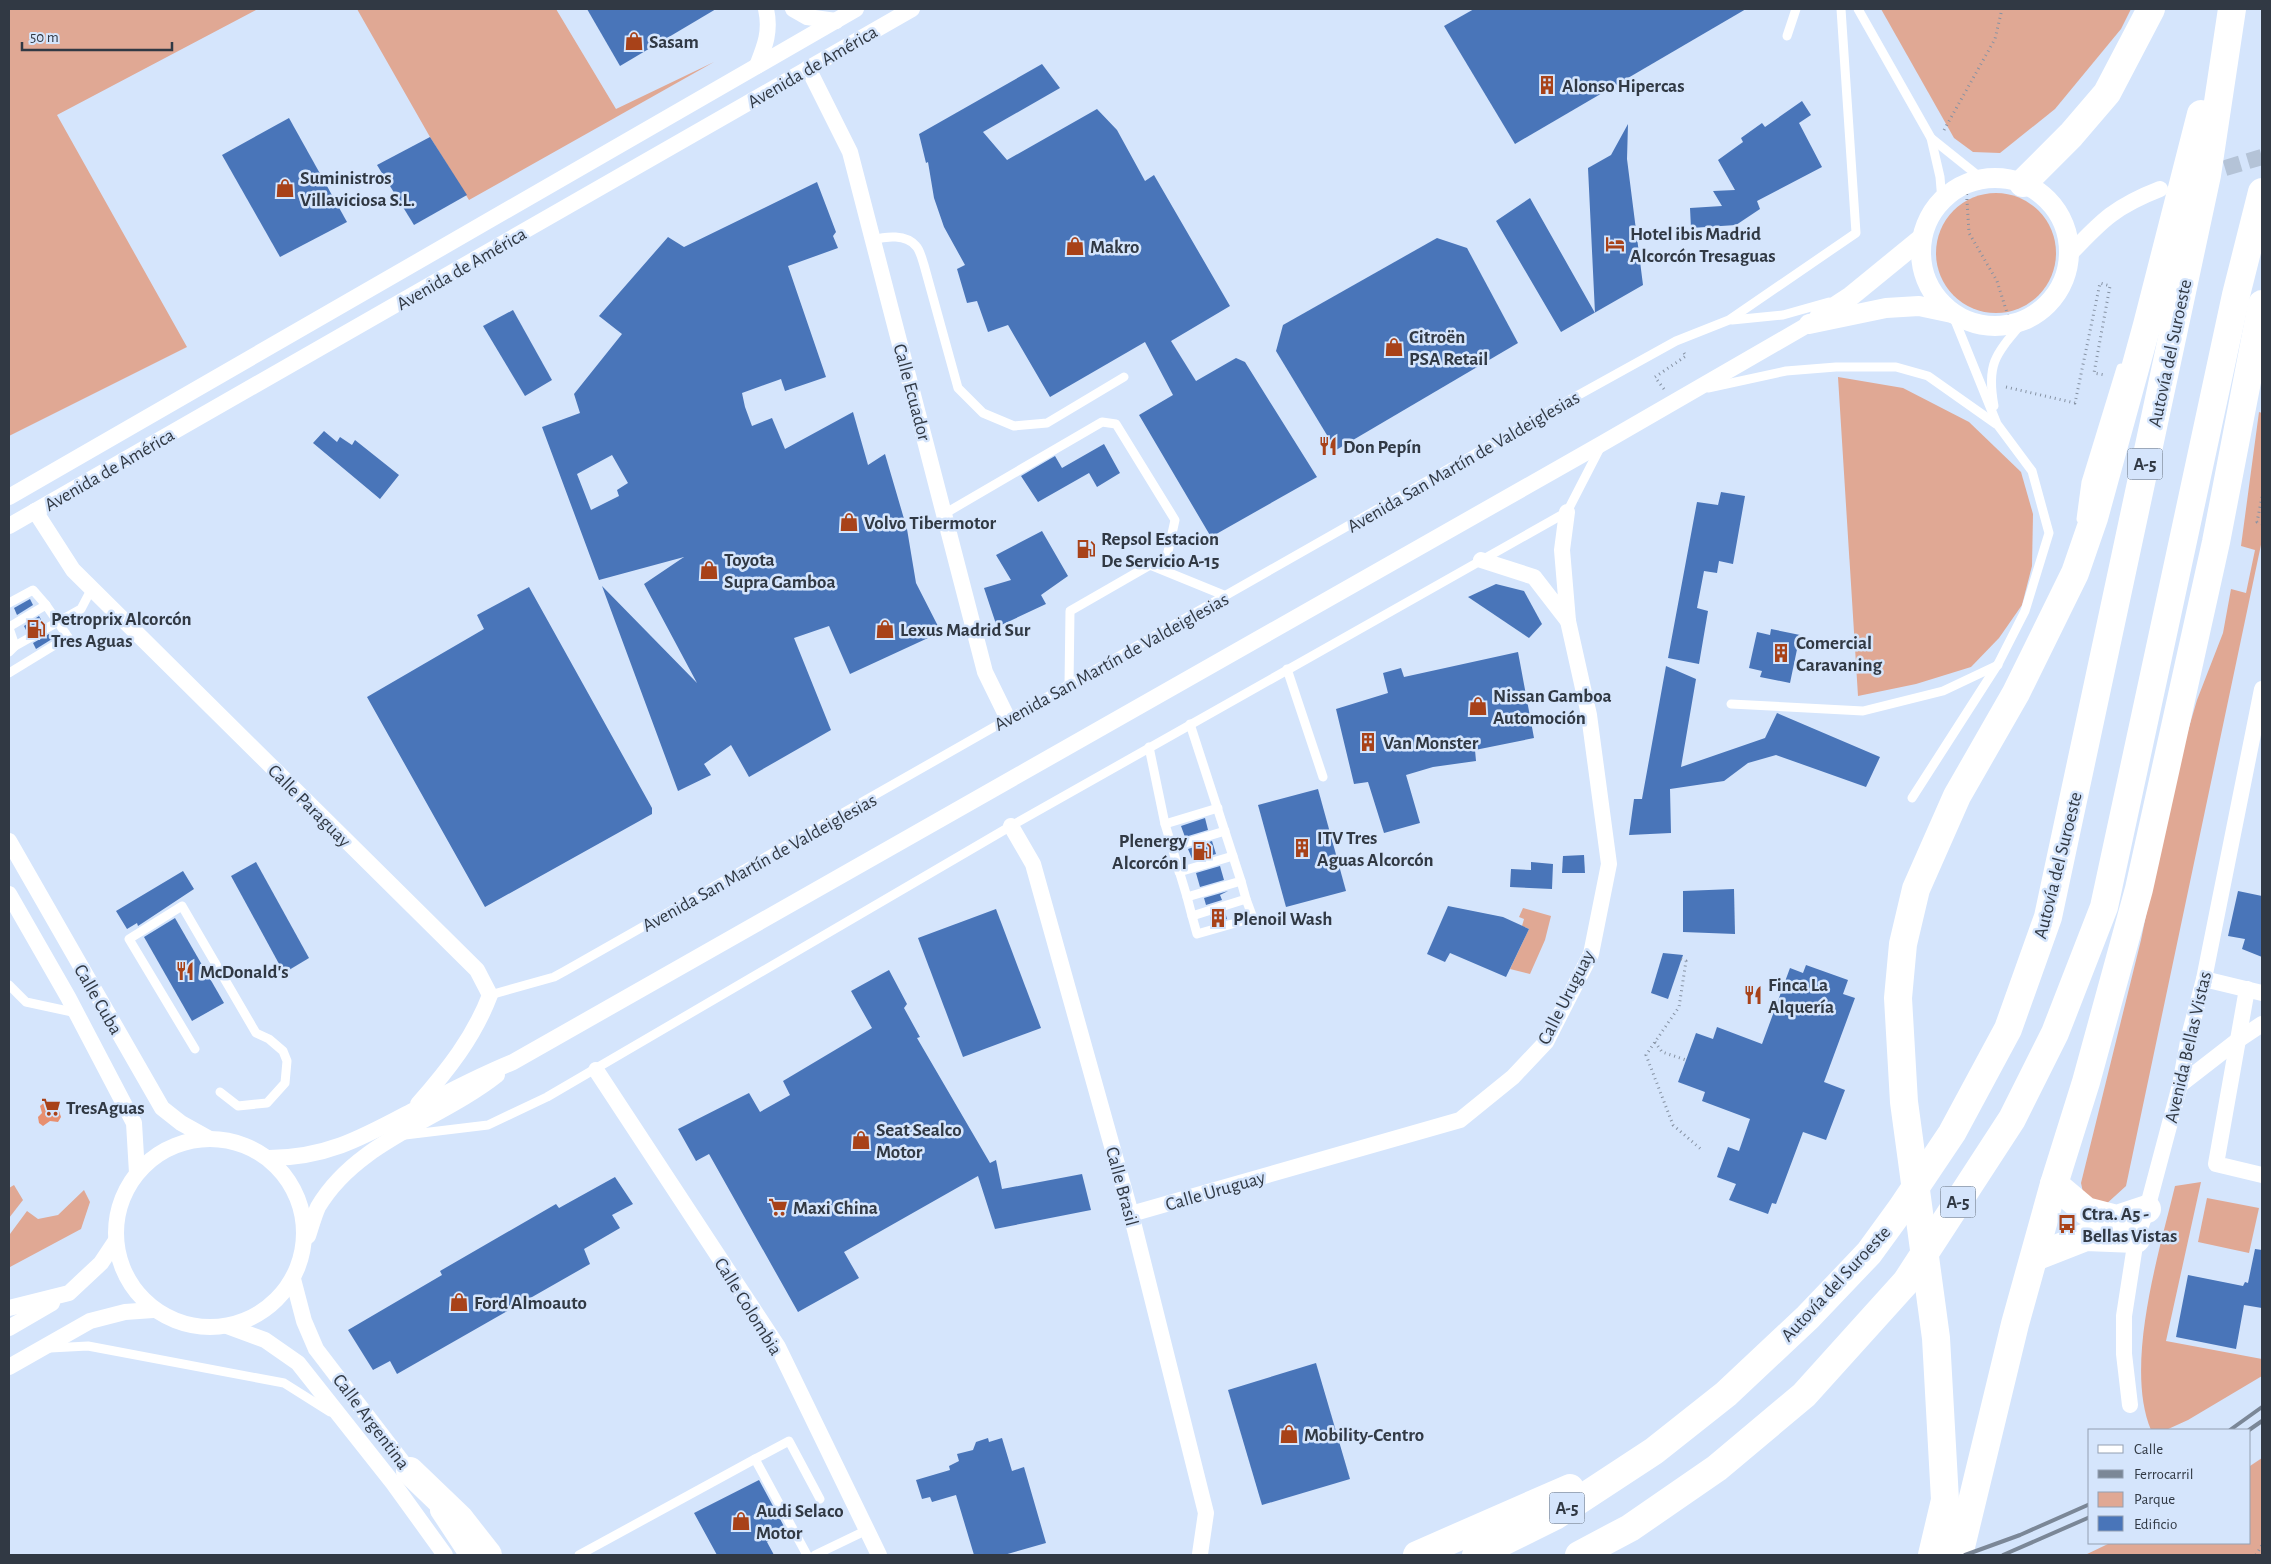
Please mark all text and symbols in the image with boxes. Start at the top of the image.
scale bar [22,20,172,52]
street label: Avenida de América [745,22,881,112]
text: 50 m [30,30,59,45]
shop icon: Sasam [623,30,645,52]
place label: Sasam [649,33,699,52]
building icon: Alonso Hipercas [1536,74,1558,96]
place label: Alonso Hipercas [1562,77,1685,96]
place label: Suministros Villaviciosa S.L. [300,169,415,210]
shop icon: Suministros Villaviciosa S.L. [274,177,296,199]
street label: Avenida de América [394,224,530,314]
place label: Hotel ibis Madrid Alcorcón Tresaguas [1630,225,1776,266]
hotel icon: Hotel ibis Madrid Alcorcón Tresaguas [1604,233,1626,255]
shop icon: Makro [1064,235,1086,257]
place label: Makro [1090,238,1140,257]
street label: Autovía del Suroeste [2146,278,2195,429]
place label: Citroën PSA Retail [1409,328,1488,369]
shop icon: Citroën PSA Retail [1383,336,1405,358]
street label: Calle Ecuador [890,342,934,443]
street label: Avenida San Martín de Valdeiglesias [1344,388,1583,537]
street label: Avenida de América [42,425,178,515]
restaurant icon: Don Pepín [1317,435,1339,457]
place label: Don Pepín [1343,438,1421,457]
road number: A-5 [2128,448,2162,479]
shop icon: Volvo Tibermotor [838,511,860,533]
place label: Volvo Tibermotor [864,514,996,533]
place label: Repsol Estacion De Servicio A-15 [1101,530,1219,571]
fuel station icon: Repsol Estacion De Servicio A-15 [1075,538,1097,560]
place label: Toyota Supra Gamboa [724,551,836,592]
shop icon: Toyota Supra Gamboa [698,559,720,581]
street label: Avenida San Martín de Valdeiglesias [991,590,1232,735]
place label: Petroprix Alcorcón Tres Aguas [51,610,192,651]
fuel station icon: Petroprix Alcorcón Tres Aguas [25,618,47,640]
shop icon: Lexus Madrid Sur [874,618,896,640]
place label: Lexus Madrid Sur [900,621,1031,640]
place label: Comercial Caravaning [1796,634,1883,675]
building icon: Comercial Caravaning [1770,642,1792,664]
place label: Nissan Gamboa Automoción [1493,687,1612,728]
shop icon: Nissan Gamboa Automoción [1467,695,1489,717]
building icon: Van Monster [1357,731,1379,753]
place label: Van Monster [1383,734,1479,753]
street label: Calle Paraguay [264,761,354,851]
street label: Autovía del Suroeste [2031,790,2086,941]
street label: Avenida San Martín de Valdeiglesias [639,791,880,936]
place label: ITV Tres Aguas Alcorcón [1317,829,1434,870]
place label: Plenergy Alcorcón I [1112,832,1187,873]
building icon: ITV Tres Aguas Alcorcón [1291,837,1313,859]
fuel station icon: Plenergy Alcorcón I [1191,840,1213,862]
building icon: Plenoil Wash [1207,907,1229,929]
place label: Plenoil Wash [1233,910,1332,929]
street label: Calle Uruguay [1535,948,1598,1048]
restaurant icon: McDonald's [174,960,196,982]
street label: Calle Cuba [70,961,125,1038]
place label: McDonald's [200,963,289,982]
street label: Avenida Bellas Vistas [2162,970,2215,1125]
place label: Finca La Alquería [1768,976,1834,1017]
restaurant icon: Finca La Alquería [1742,984,1764,1006]
supermarket icon: TresAguas [40,1096,62,1118]
place label: TresAguas [66,1099,145,1118]
place label: Seat Sealco Motor [876,1121,962,1162]
shop icon: Seat Sealco Motor [850,1129,872,1151]
street label: Calle Brasil [1102,1145,1141,1228]
street label: Calle Uruguay [1163,1168,1267,1215]
road number: A-5 [1940,1186,1976,1218]
supermarket icon: Maxi China [767,1196,789,1218]
place label: Maxi China [793,1199,878,1218]
place label: Ctra. A5 - Bellas Vistas [2082,1205,2177,1246]
bus stop icon: Ctra. A5 - Bellas Vistas [2056,1213,2078,1235]
street label: Autovía del Suroeste [1778,1223,1894,1345]
street label: Calle Colombia [710,1255,785,1359]
shop icon: Ford Almoauto [448,1291,470,1313]
place label: Ford Almoauto [474,1294,587,1313]
street label: Calle Argentina [329,1371,413,1473]
shop icon: Mobility-Centro [1278,1423,1300,1445]
place label: Mobility-Centro [1304,1426,1424,1445]
legend [2088,1429,2251,1544]
text: Calle [2134,1442,2163,1457]
text: Ferrocarril [2134,1467,2193,1482]
road number: A-5 [1550,1492,1584,1524]
text: Parque [2134,1492,2175,1507]
place label: Audi Selaco Motor [756,1502,844,1543]
shop icon: Audi Selaco Motor [730,1510,752,1532]
text: Edificio [2134,1517,2177,1532]

